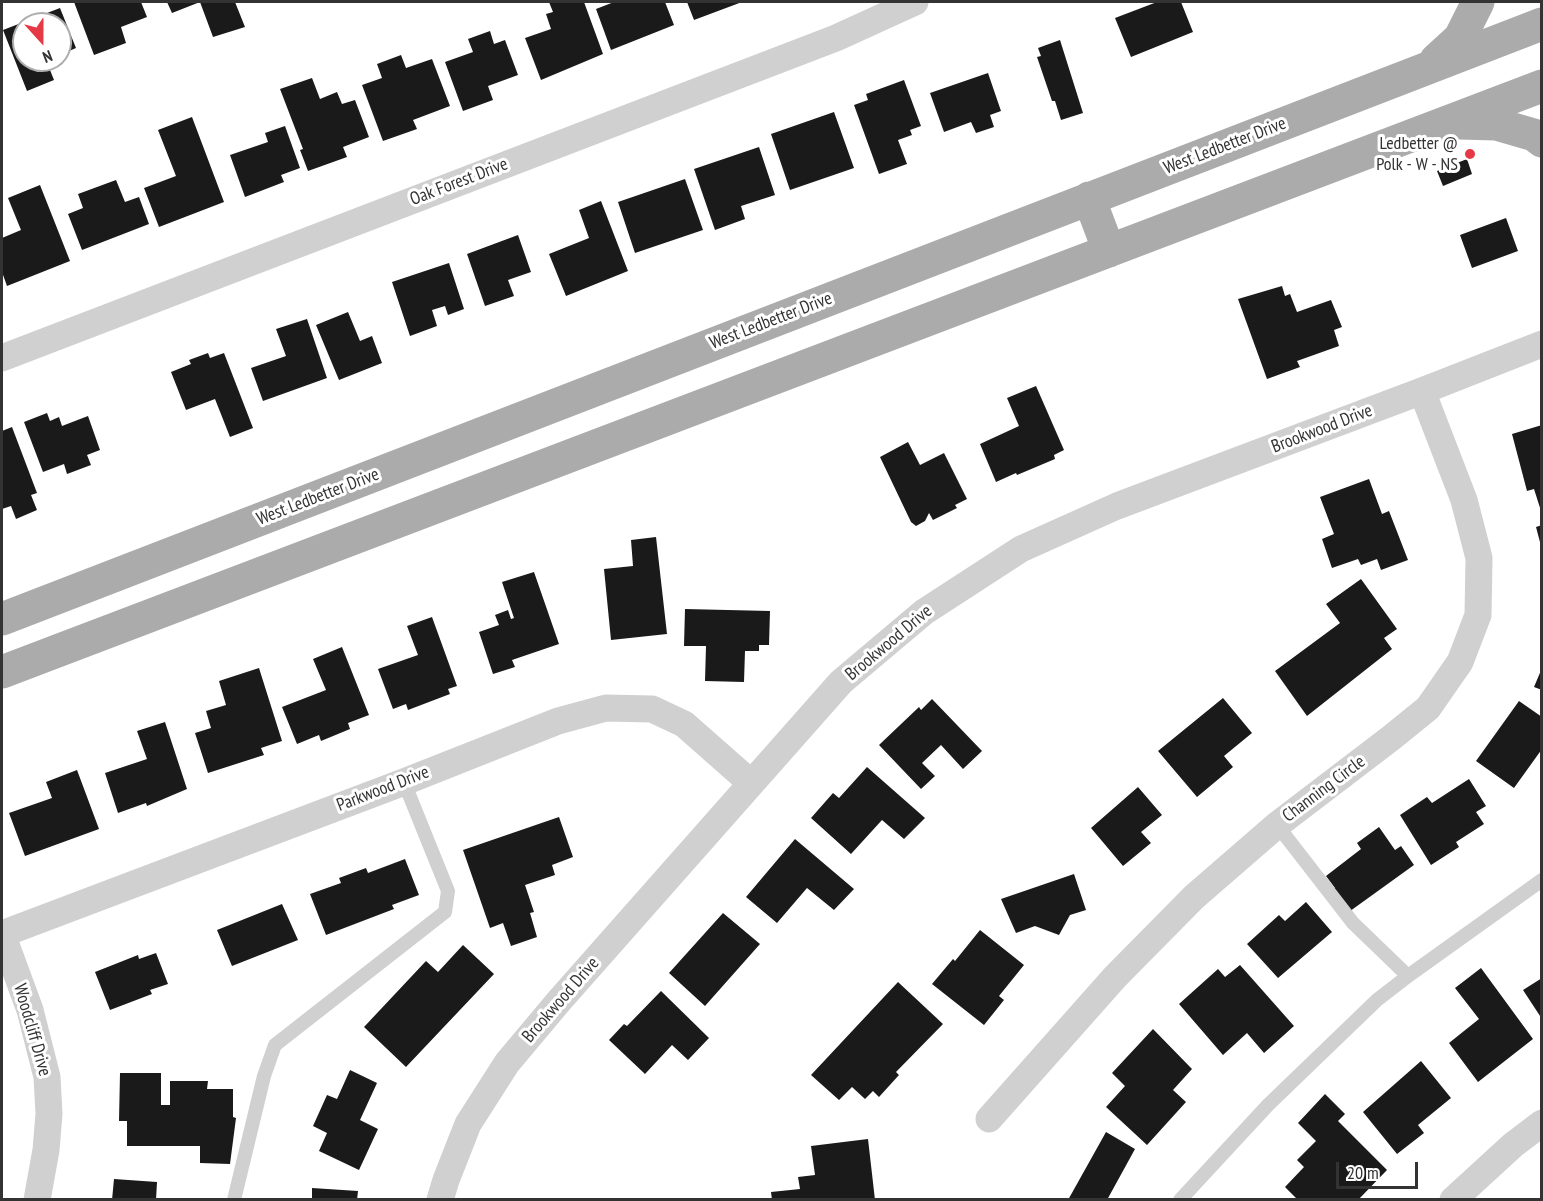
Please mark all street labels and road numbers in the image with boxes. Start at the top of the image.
street label: West Ledbetter Drive [1161,113,1289,179]
street label: Oak Forest Drive [407,153,511,211]
street label: West Ledbetter Drive [707,288,835,354]
street label: Brookwood Drive [1269,400,1375,458]
street label: West Ledbetter Drive [254,464,382,530]
street label: Brookwood Drive [841,601,937,685]
street label: Channing Circle [1278,751,1370,827]
street label: Parkwood Drive [334,762,432,816]
street label: Brookwood Drive [518,953,604,1047]
street label: Woodcliff Drive [9,981,55,1079]

